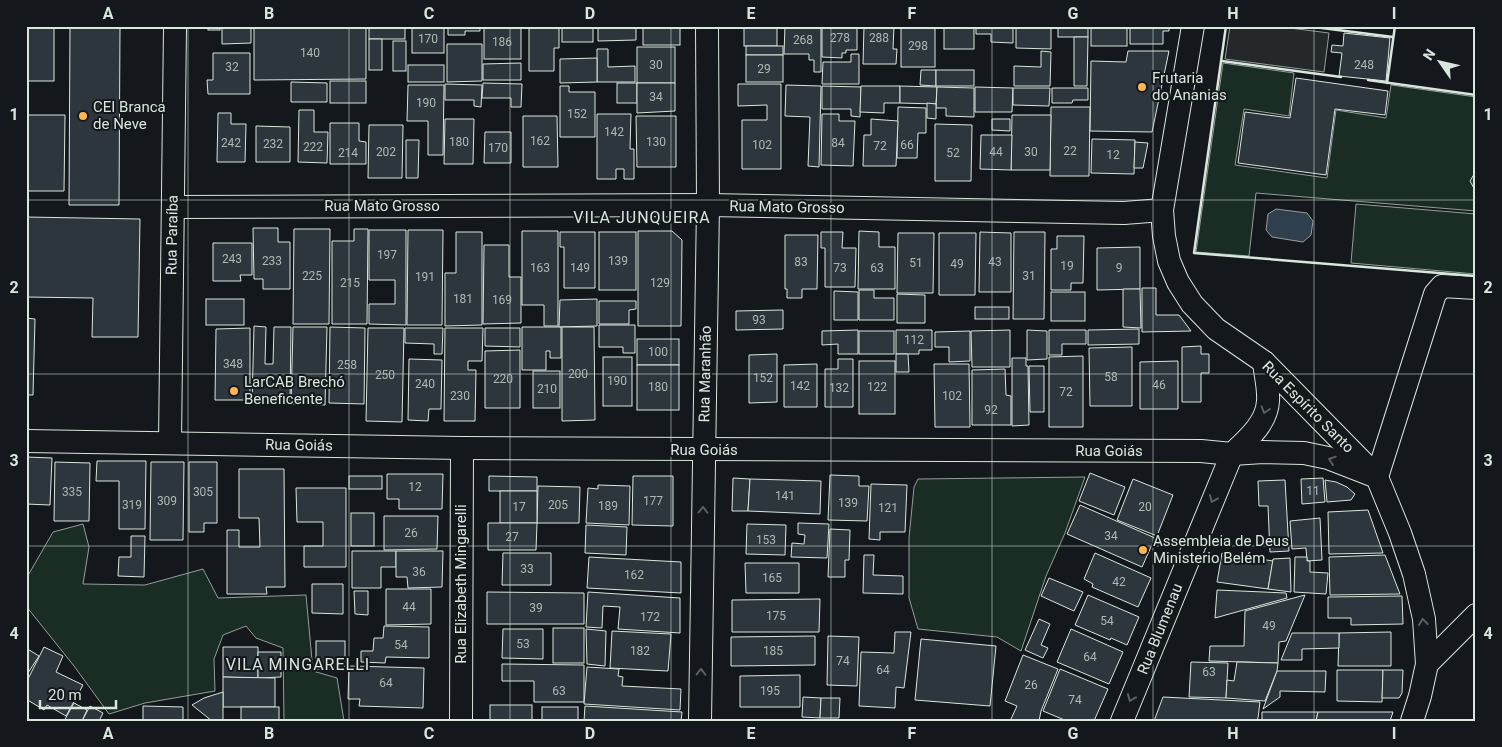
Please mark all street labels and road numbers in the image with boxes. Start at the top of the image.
street label: Rua Paraíba [162,195,182,275]
street label: Rua Mato Grosso [324,197,440,215]
street label: Rua Mato Grosso [729,197,845,217]
street label: Rua Maranhão [695,325,715,423]
street label: Rua Espírito Santo [1258,357,1358,457]
street label: Rua Goiás [265,435,333,455]
street label: Rua Goiás [670,441,738,459]
street label: Rua Goiás [1075,442,1143,460]
street label: Rua Elizabeth Mingarelli [452,504,470,664]
street label: Rua Blumenau [1134,581,1186,677]

